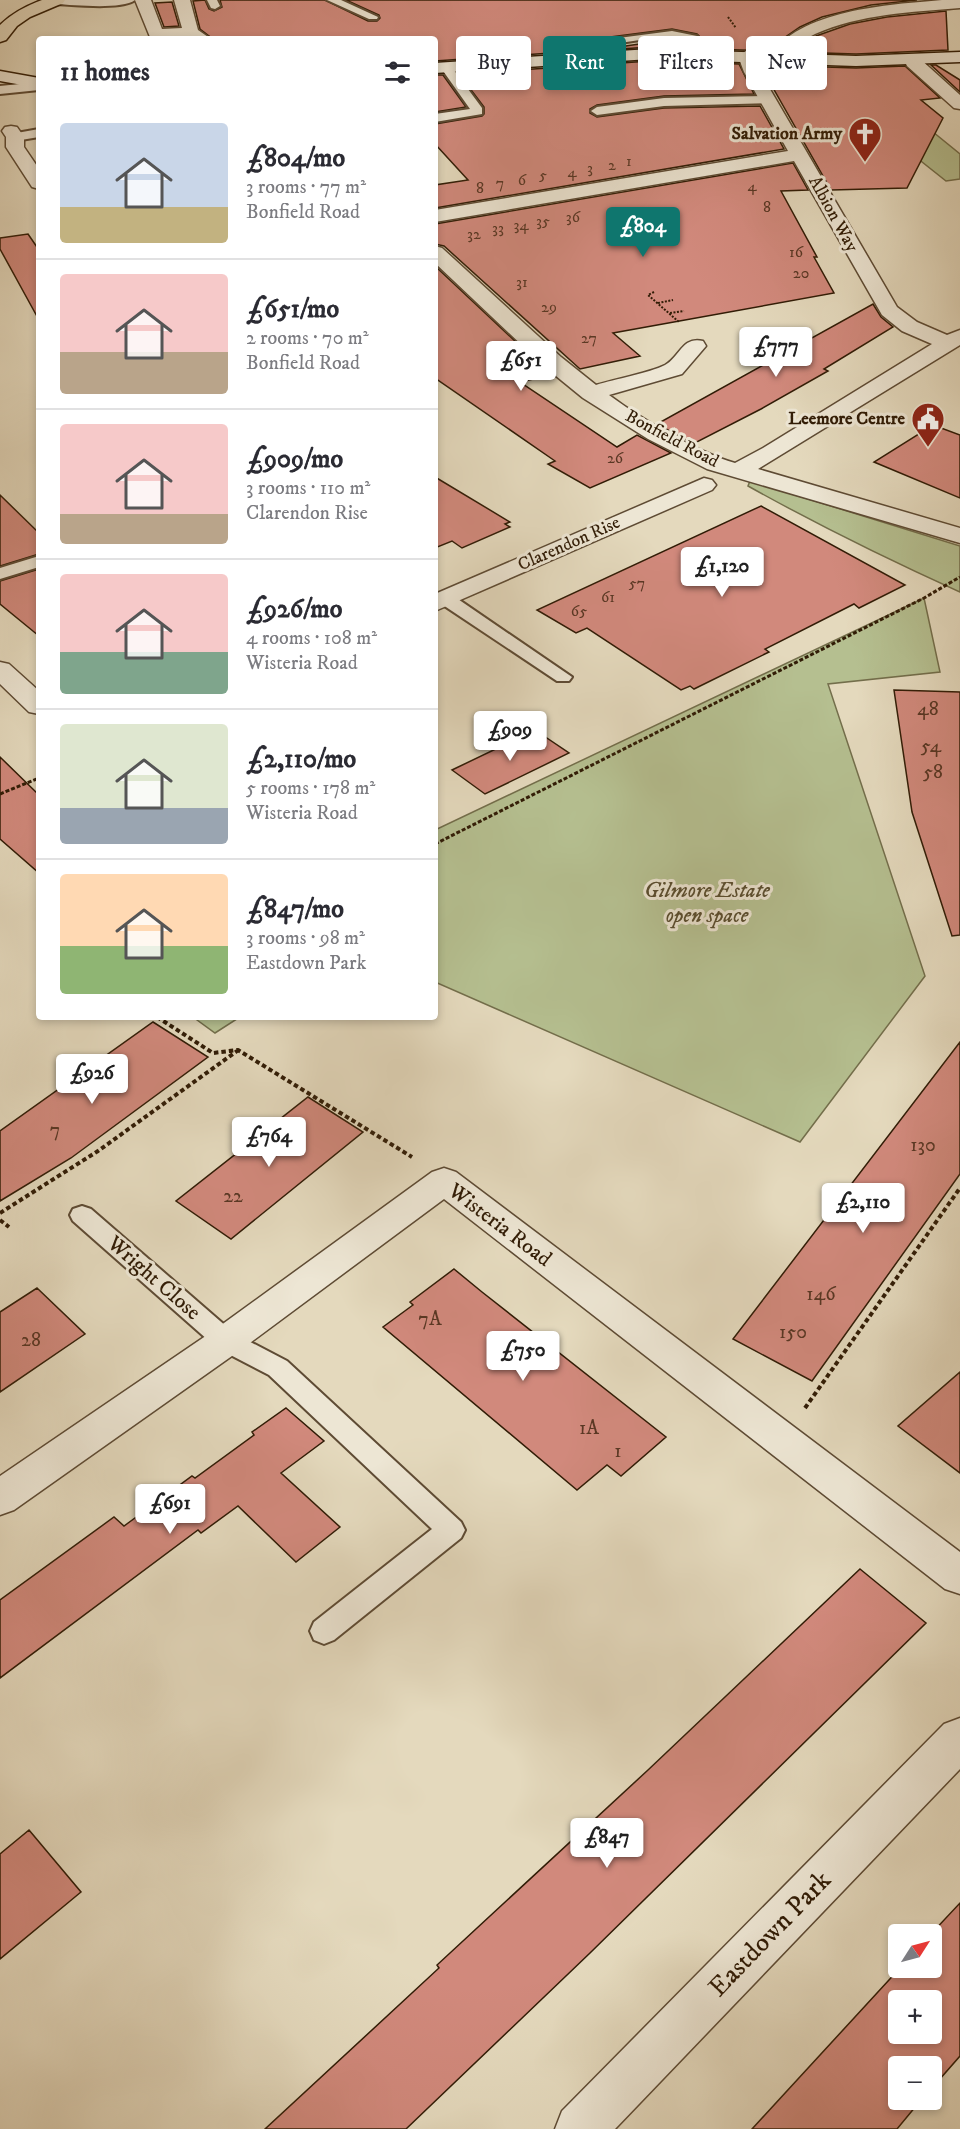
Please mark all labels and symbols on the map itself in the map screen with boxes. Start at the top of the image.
church icon: Salvation Army [847,116,883,163]
place label: Salvation Army [732,123,842,145]
house number: 1 [626,151,632,171]
house number: 2 [608,155,616,175]
house number: 3 [587,158,593,178]
house number: 4 [567,162,577,182]
house number: 5 [539,165,547,185]
house number: 6 [518,170,527,190]
street label: Albion Way [803,172,863,256]
house number: 7 [496,173,504,193]
house number: 4 [747,176,757,196]
house number: 8 [476,178,484,198]
house number: 8 [763,197,771,217]
house number: 36 [566,207,581,227]
pin: £804 [607,207,679,258]
house number: 35 [536,211,550,231]
house number: 34 [513,215,529,235]
house number: 33 [492,218,504,238]
house number: 32 [467,224,481,244]
house number: 16 [789,242,804,262]
house number: 20 [793,263,809,283]
house number: 31 [516,272,528,292]
house number: 29 [541,297,557,317]
pin: £777 [740,327,812,378]
house number: 27 [581,328,597,348]
pin: £651 [485,341,557,392]
public building icon: Leemore Centre [910,401,946,448]
street label: Bonfield Road [622,405,723,473]
place label: Leemore Centre [788,408,906,430]
house number: 26 [607,448,624,468]
street label: Clarendon Rise [514,512,624,576]
pin: £1,120 [673,547,771,598]
house number: 57 [629,573,645,593]
house number: 61 [601,587,615,607]
house number: 65 [571,601,587,621]
house number: 48 [917,697,939,722]
pin: £909 [474,711,546,762]
house number: 54 [921,734,942,759]
house number: 58 [923,760,943,785]
park label: Gilmore Estate open space [644,877,770,929]
pin: £926 [56,1054,128,1105]
pin: £764 [233,1117,305,1168]
house number: 7 [50,1118,60,1143]
house number: 130 [910,1133,936,1158]
street label: Wisteria Road [442,1177,557,1273]
pin: £2,110 [814,1183,912,1234]
house number: 22 [223,1184,243,1209]
street label: Wright Close [101,1229,206,1326]
house number: 146 [806,1282,836,1307]
house number: 7A [418,1307,442,1332]
house number: 150 [779,1320,807,1345]
house number: 28 [21,1328,41,1353]
pin: £750 [487,1331,559,1382]
house number: 1A [579,1416,599,1441]
house number: 1 [614,1439,622,1464]
pin: £691 [134,1484,206,1535]
pin: £847 [571,1818,643,1869]
street label: Eastdown Park [701,1863,839,2004]
north arrow [888,1924,942,1978]

